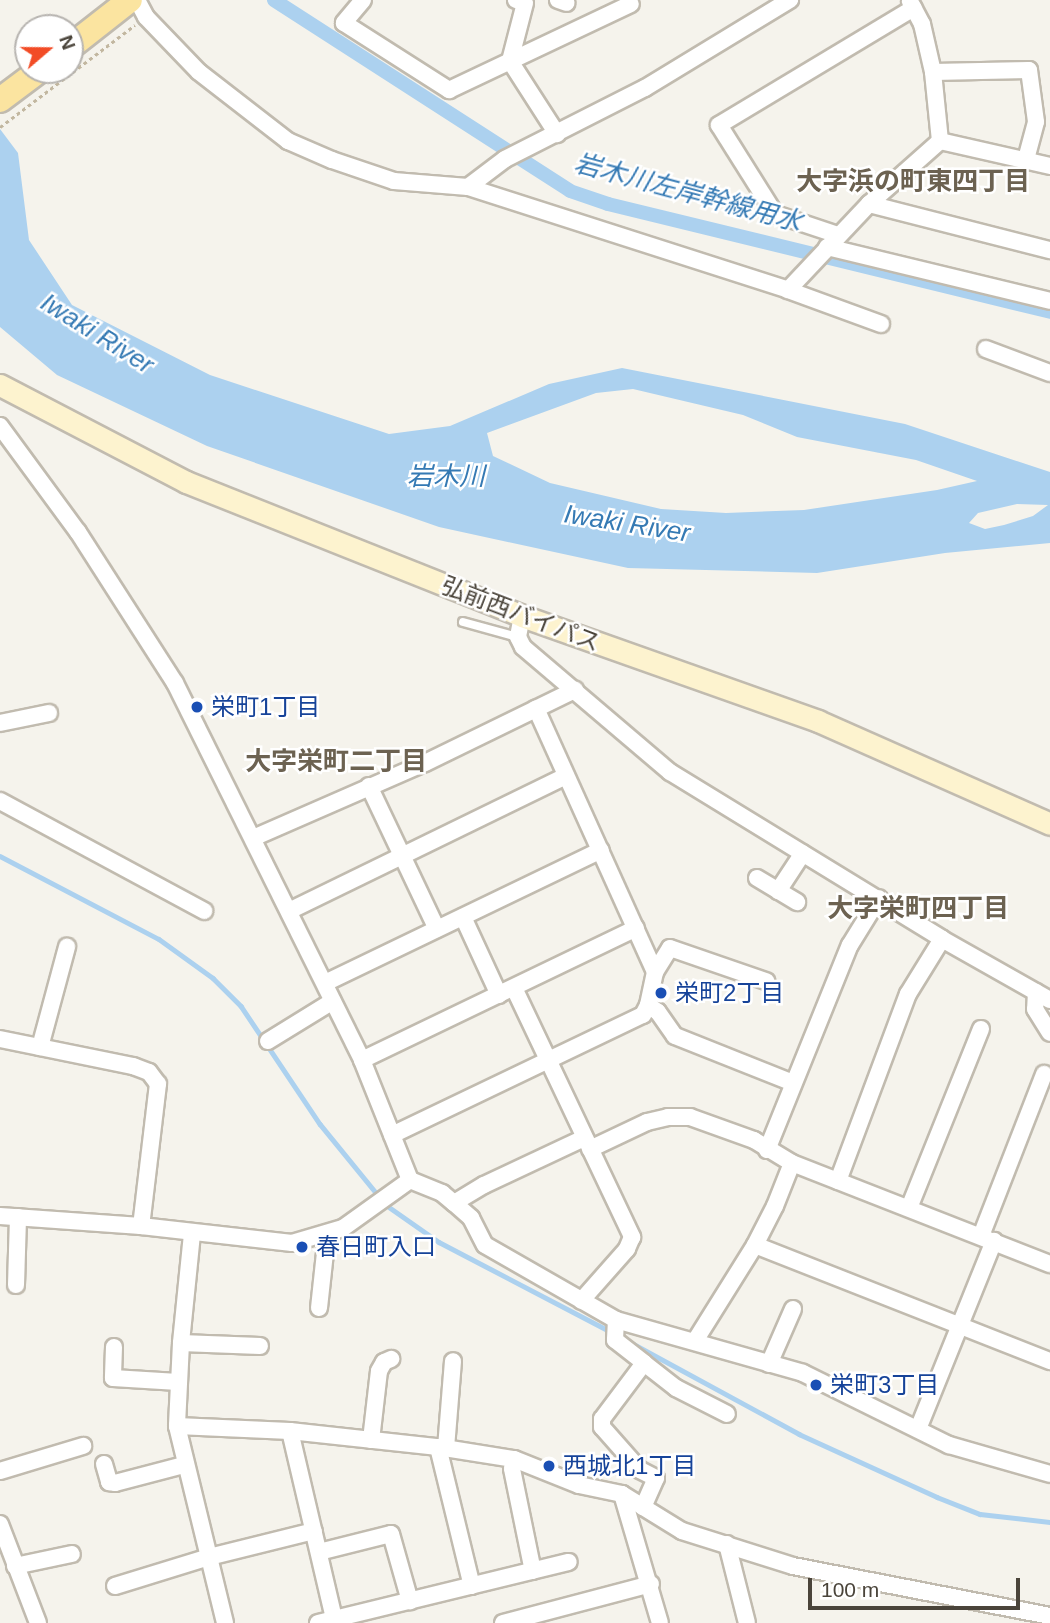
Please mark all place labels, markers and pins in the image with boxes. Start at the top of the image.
place label: 栄町1丁目 [211,693,320,721]
marker: 栄町1丁目 [189,699,205,715]
place label: 栄町2丁目 [675,979,784,1007]
marker: 栄町2丁目 [653,985,669,1001]
place label: 春日町入口 [316,1233,436,1261]
marker: 春日町入口 [294,1239,310,1255]
place label: 栄町3丁目 [830,1371,939,1399]
marker: 栄町3丁目 [808,1377,824,1393]
place label: 西城北1丁目 [563,1452,696,1480]
marker: 西城北1丁目 [541,1458,557,1474]

